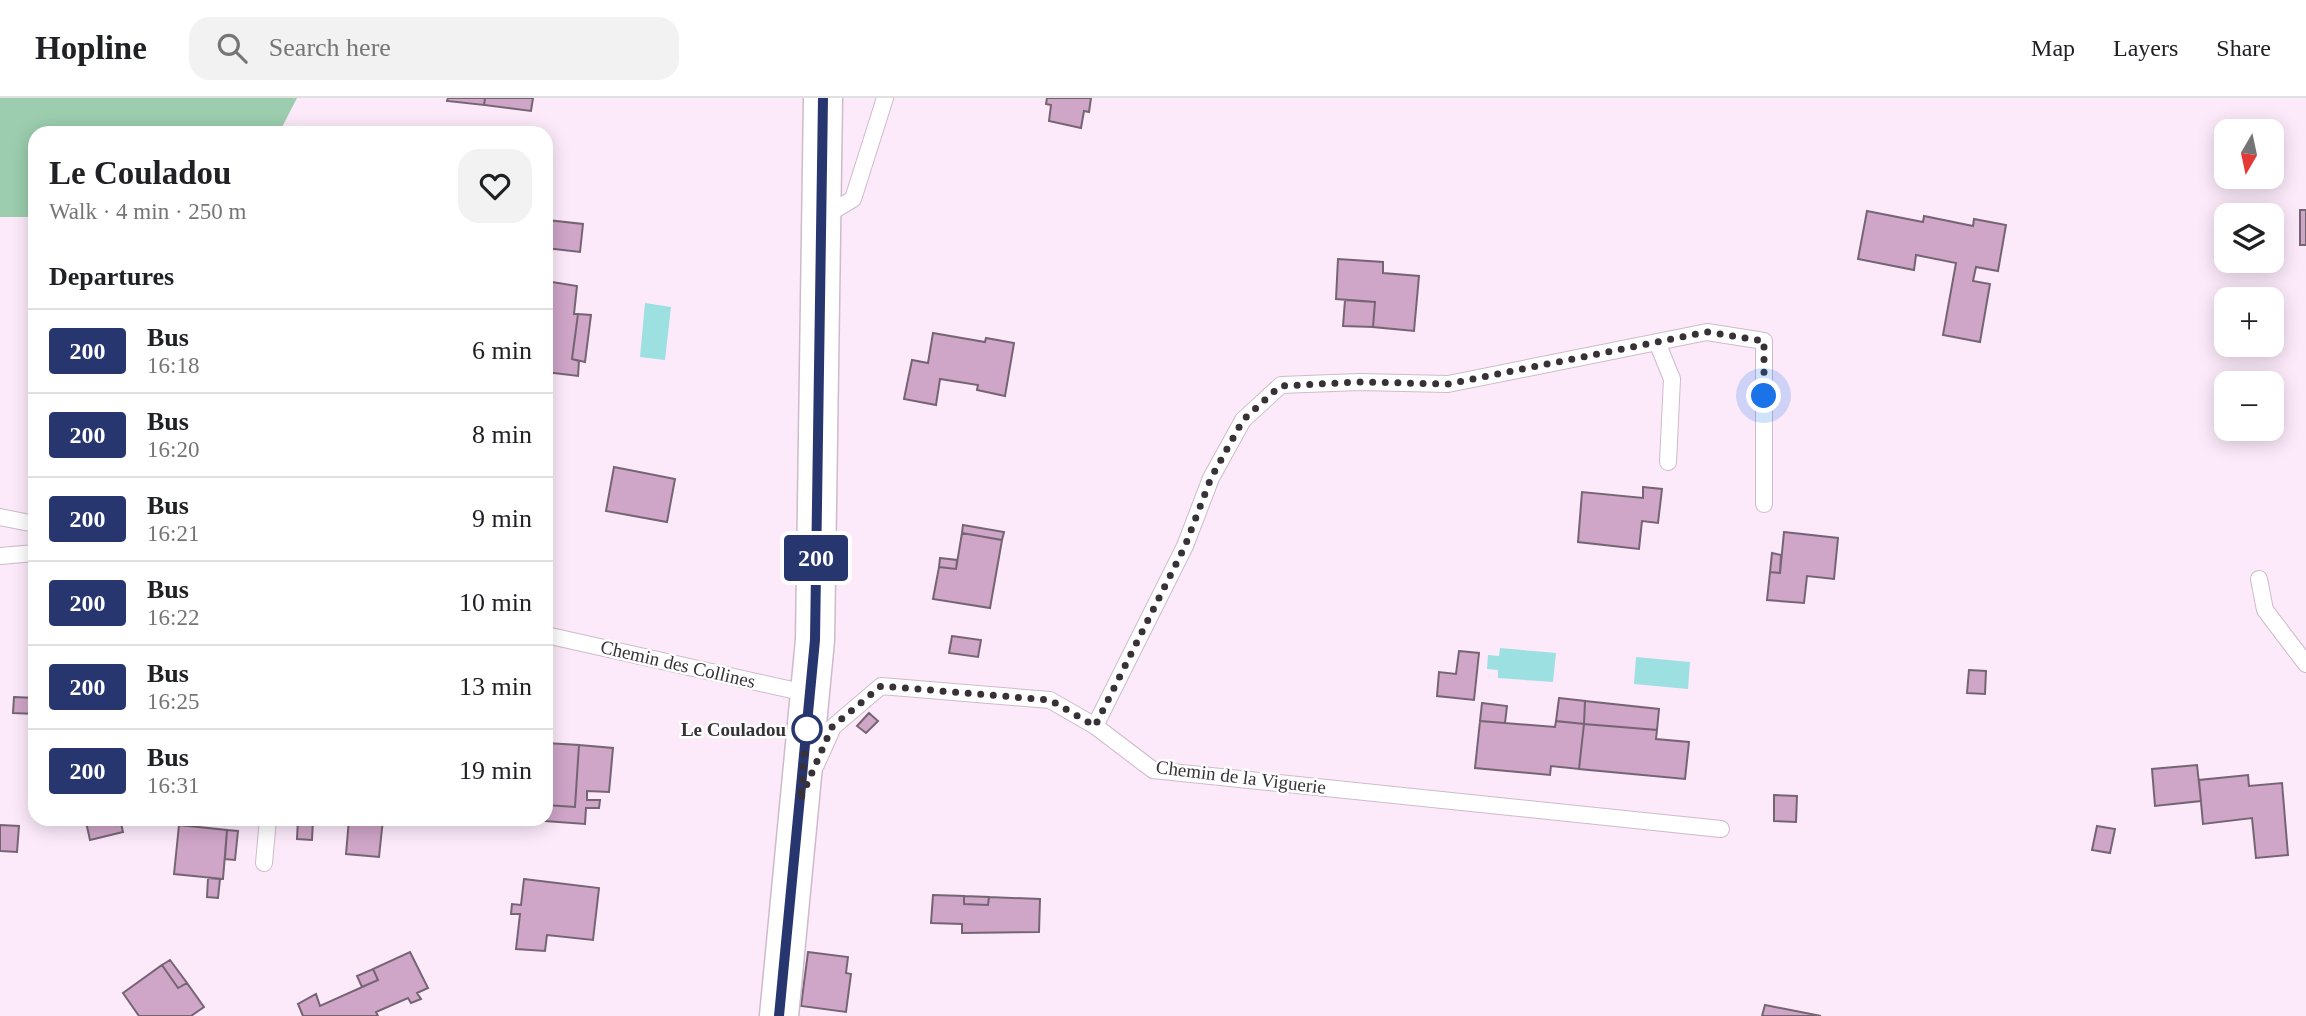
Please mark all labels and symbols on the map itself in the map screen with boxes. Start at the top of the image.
north arrow [2214,119,2284,189]
your location [1746,378,1781,413]
line badge: 200 [776,535,856,581]
street label: Chemin des Collines [599,636,757,692]
marker: Le Couladou [792,714,822,744]
place label: Le Couladou [681,719,786,740]
street label: Chemin de la Viguerie [1155,756,1327,798]

